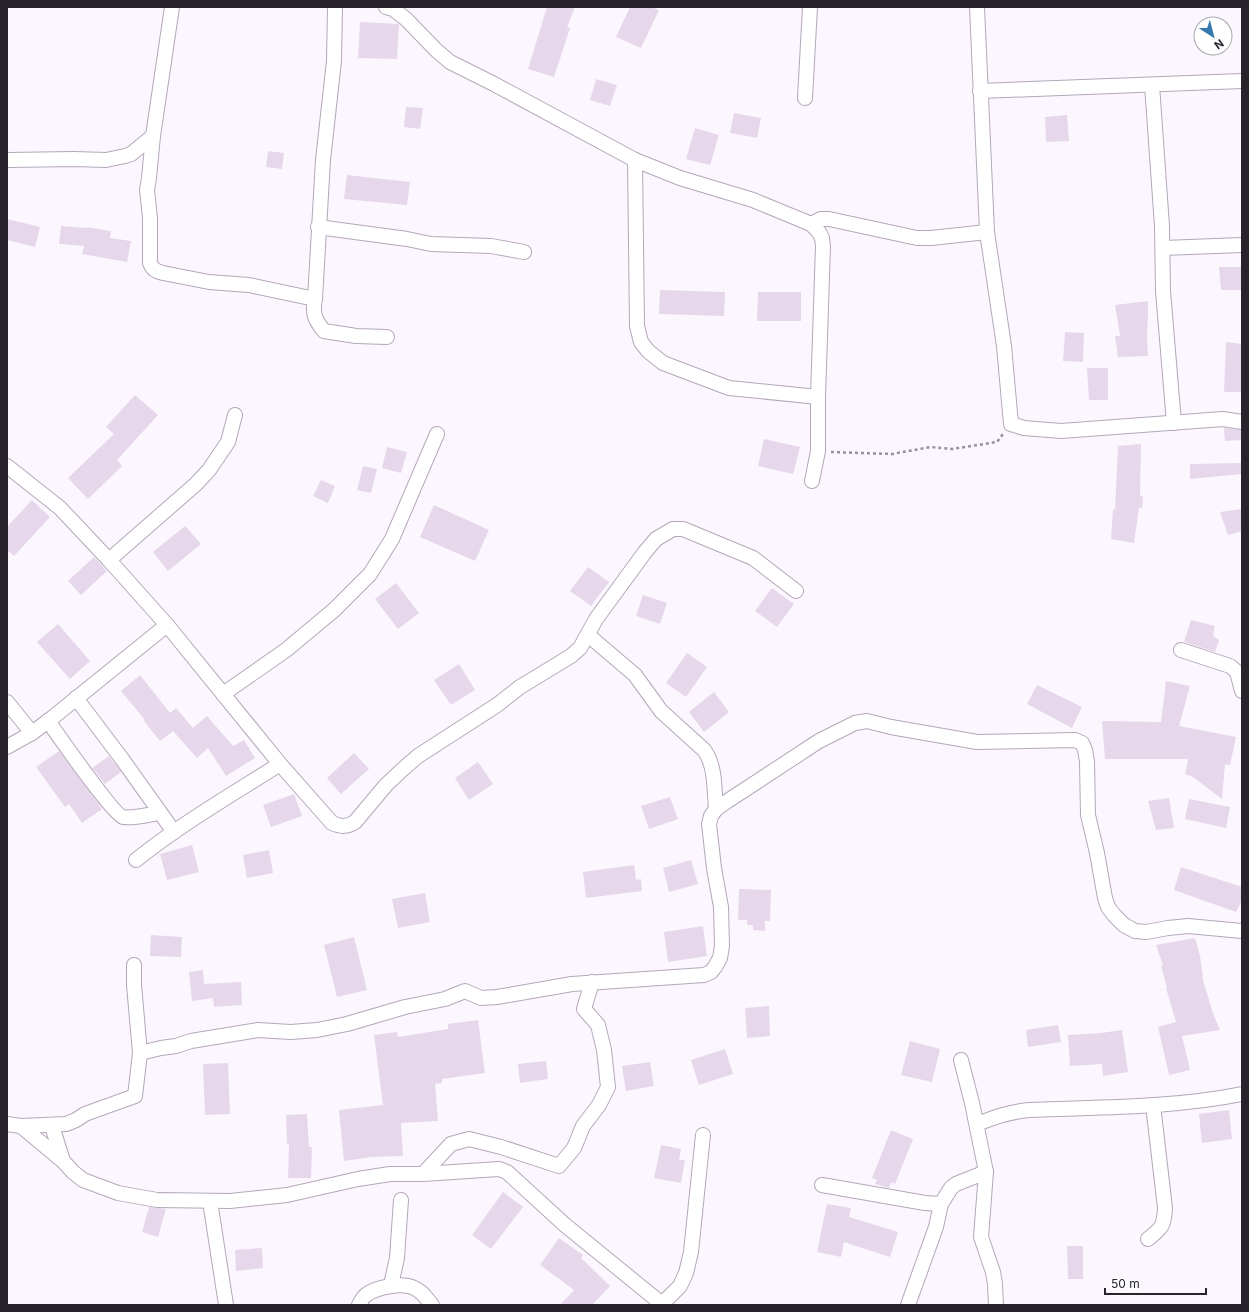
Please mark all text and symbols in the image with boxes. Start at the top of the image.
north arrow [1193,16,1233,56]
text: N [1211,36,1226,52]
scale bar [1105,1270,1206,1296]
text: 50 m [1111,1276,1140,1291]

